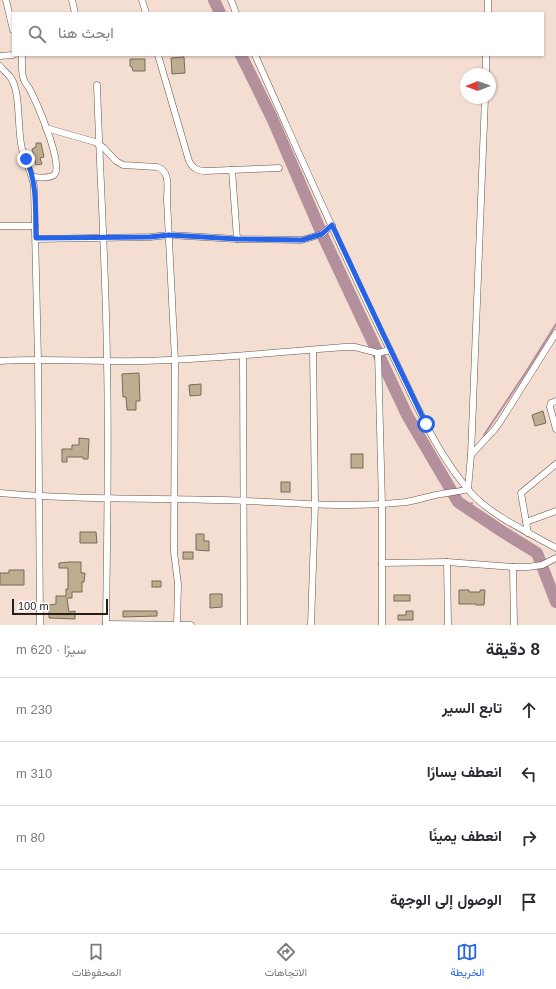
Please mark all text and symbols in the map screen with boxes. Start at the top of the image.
search box [12,12,544,56]
icon: search [26,23,48,45]
text: ابحث هنا [58,24,114,41]
north arrow [460,68,496,104]
route end [17,150,35,168]
route start [417,415,435,433]
scale bar [12,597,108,616]
text: 100 m [18,600,49,612]
text: 8 دقيقة [486,640,540,659]
text: سيرًا · 620 m [16,642,86,657]
text: تابع السير [442,699,502,716]
icon: ahead [518,699,540,721]
text: 230 m [16,702,52,717]
text: انعطف يسارًا [427,763,502,780]
icon: left [518,763,540,785]
text: 310 m [16,766,52,781]
text: انعطف يمينًا [429,827,502,844]
icon: right [518,827,540,849]
text: 80 m [16,830,45,845]
text: الوصول إلى الوجهة [390,891,502,908]
icon: arrive [518,891,540,913]
tab: المحفوظات [72,941,121,982]
tab: الاتجاهات [264,941,307,982]
tab: الخريطة [450,941,484,982]

